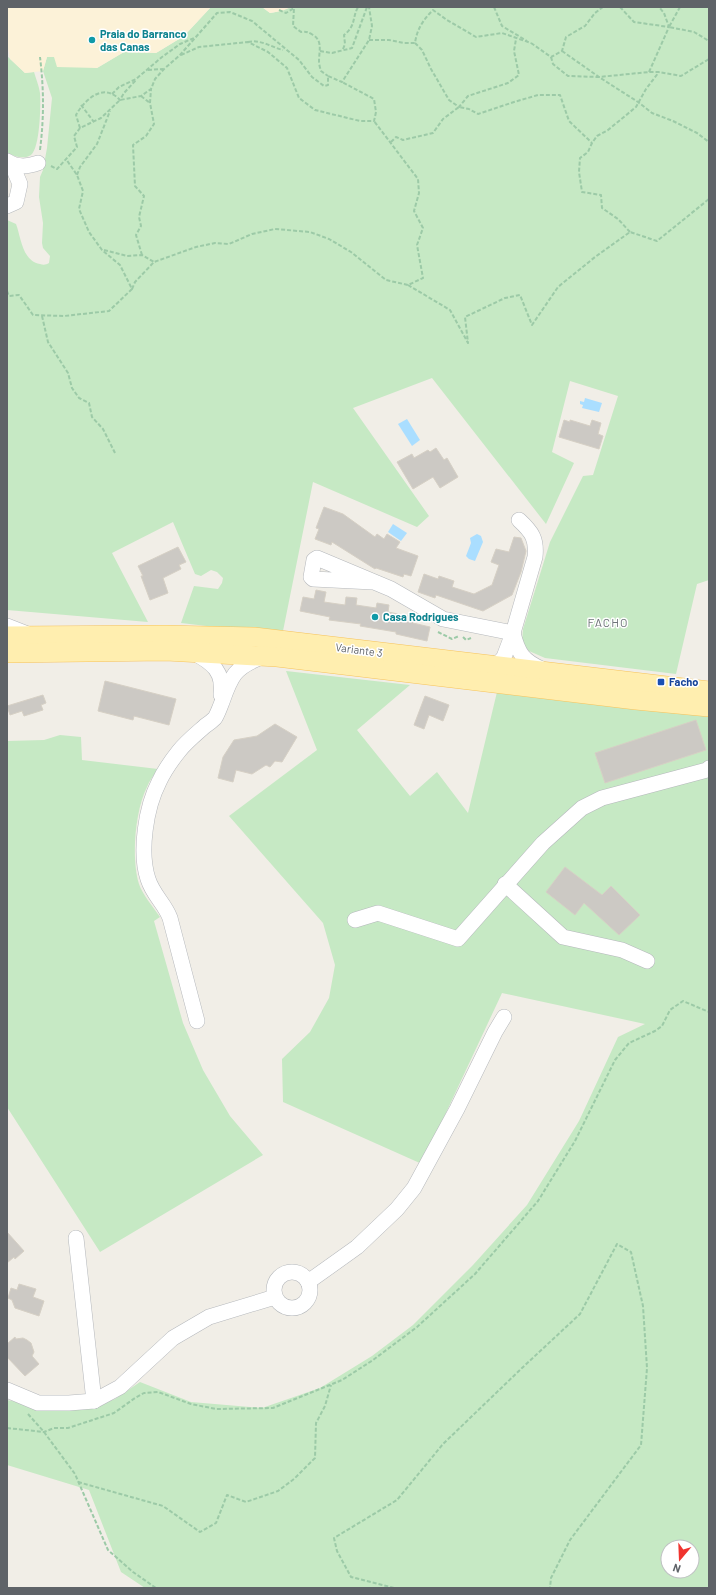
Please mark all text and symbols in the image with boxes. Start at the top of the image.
place label: Praia do Barranco das Canas [100,27,187,53]
marker: Praia do Barranco das Canas [87,35,97,45]
place label: Casa Rodrigues [383,610,459,623]
marker: Casa Rodrigues [370,612,380,622]
district label: FACHO [588,615,628,629]
street label: Variante 3 [335,640,383,659]
place label: Facho [669,675,698,688]
marker: Facho [656,677,666,687]
north arrow [660,1539,700,1579]
text: N [671,1562,682,1576]

